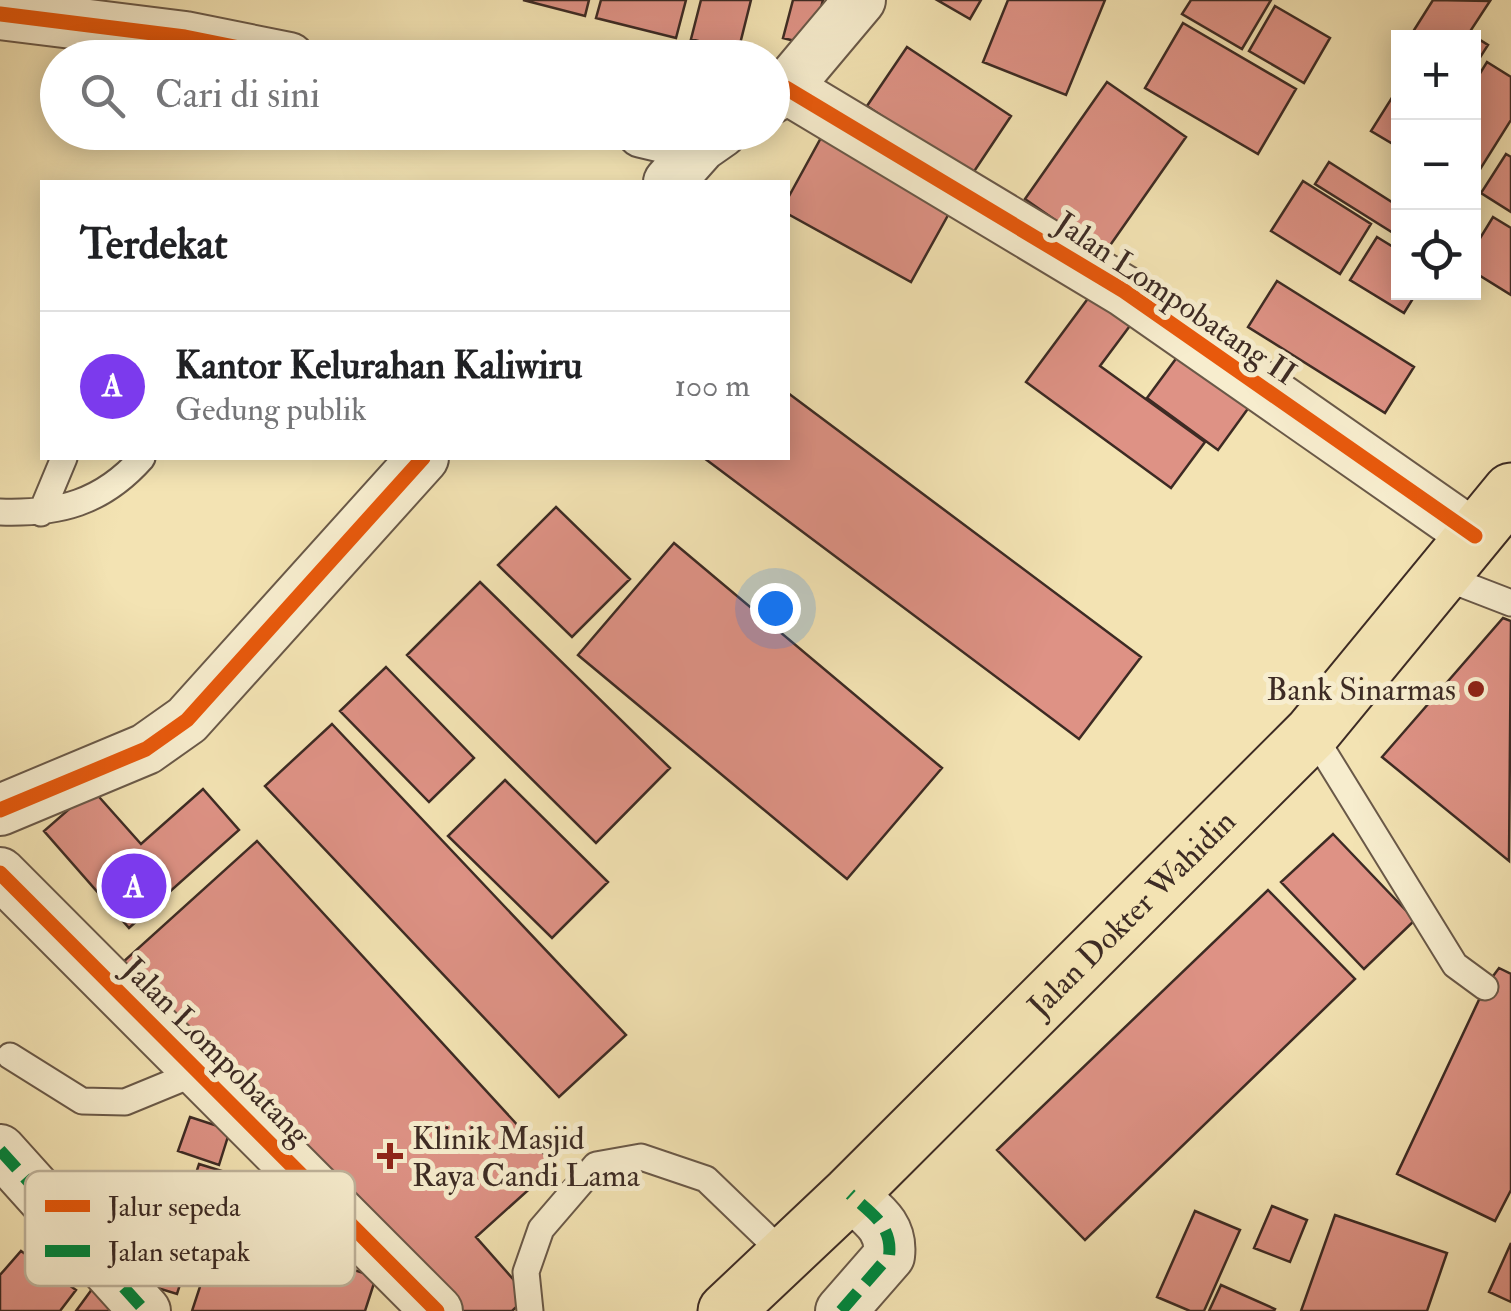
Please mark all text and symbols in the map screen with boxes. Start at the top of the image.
map controls [1391,30,1481,300]
button: + [1391,30,1481,120]
search box [40,40,790,150]
icon: search [75,68,130,123]
text: Cari di sini [155,71,320,119]
button: − [1391,120,1481,210]
street label: Jalan Lompobatang II [1046,203,1304,394]
button: locate [1391,210,1481,300]
text: Terdekat [80,219,228,271]
text: Kantor Kelurahan Kaliwiru [175,342,582,390]
text: A [102,366,123,406]
text: 100 m [674,366,750,406]
text: Gedung publik [175,390,367,430]
your location [750,583,801,634]
place label: Bank Sinarmas [1267,670,1456,710]
marker: Bank Sinarmas [1465,678,1487,700]
street label: Jalan Dokter Wahidin [1019,802,1244,1027]
pin: A [102,848,166,924]
street label: Jalan Lompobatang [113,949,320,1155]
place label: Klinik Masjid Raya Candi Lama [412,1119,641,1196]
marker: Klinik Masjid Raya Candi Lama [377,1143,403,1169]
legend [25,1171,355,1286]
text: Jalur sepeda [107,1190,241,1225]
text: Jalan setapak [107,1235,251,1270]

